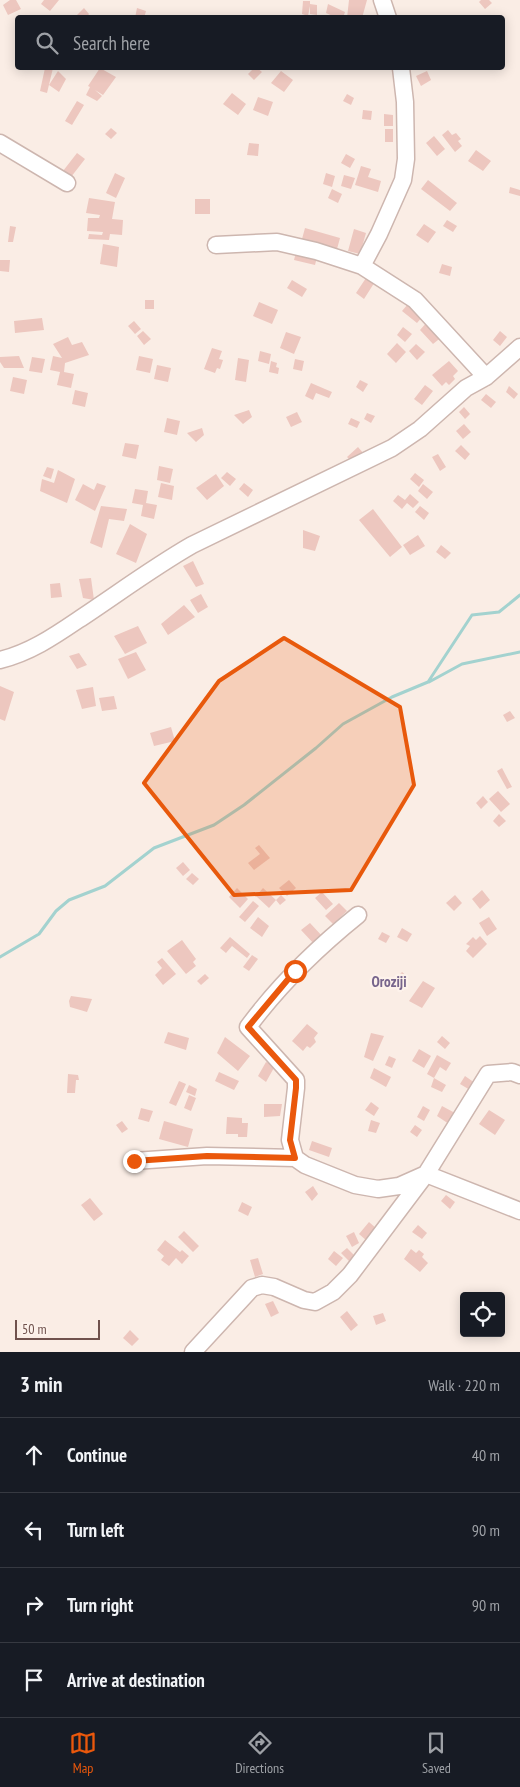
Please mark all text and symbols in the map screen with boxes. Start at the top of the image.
search box [15,15,505,70]
icon: search [33,29,61,57]
text: Search here [73,31,150,55]
route start [284,960,307,983]
district label: Oroziji [371,972,407,991]
route end [123,1150,146,1173]
map controls [460,1292,505,1337]
button: locate [460,1292,505,1337]
scale bar [15,1317,100,1340]
text: 50 m [22,1320,47,1338]
text: 3 min [20,1371,62,1398]
text: Walk · 220 m [428,1375,500,1395]
icon: ahead [20,1441,48,1469]
text: Continue [67,1443,127,1467]
text: 40 m [472,1445,500,1465]
icon: left [20,1516,48,1544]
text: Turn left [67,1518,124,1542]
text: 90 m [472,1520,500,1540]
icon: right [20,1591,48,1619]
text: Turn right [67,1593,133,1617]
text: 90 m [472,1595,500,1615]
icon: arrive [20,1666,48,1694]
text: Arrive at destination [67,1668,205,1692]
tab: Map [69,1729,97,1777]
tab: Directions [235,1729,284,1777]
tab: Saved [422,1729,451,1777]

